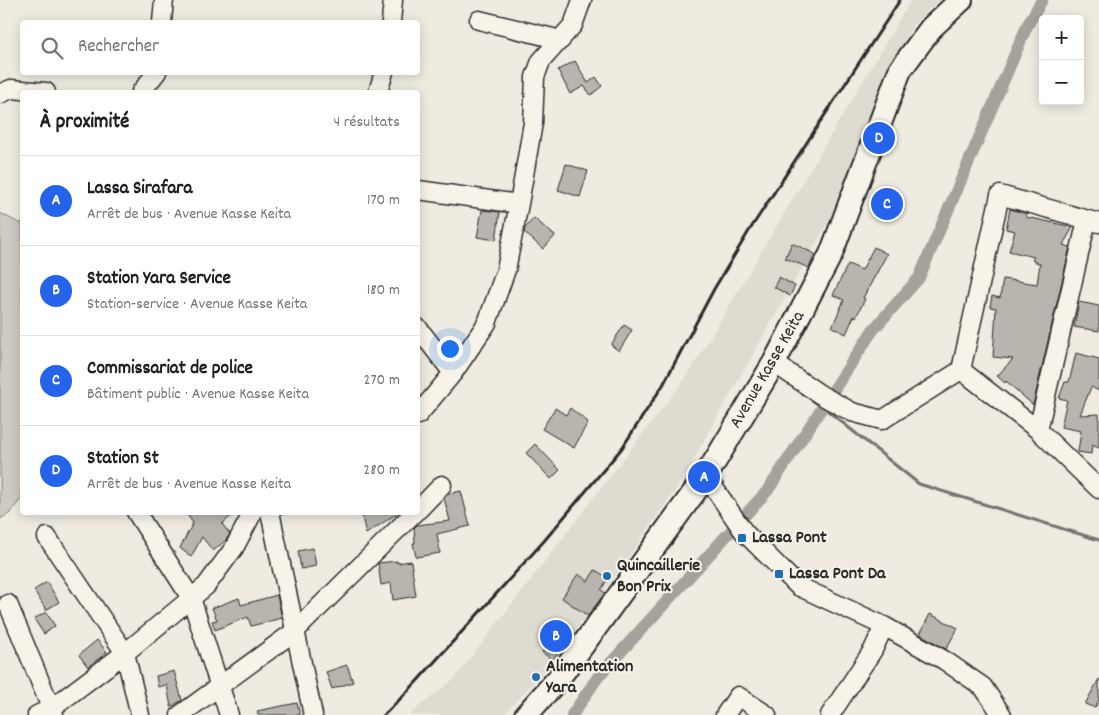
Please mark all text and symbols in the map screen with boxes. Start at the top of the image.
map controls [1039,15,1084,105]
button: + [1039,15,1084,60]
search box [20,20,420,75]
icon: search [38,34,66,62]
text: Rechercher [78,34,159,61]
button: − [1039,60,1084,105]
text: À proximité [40,108,129,138]
text: 4 résultats [333,111,400,134]
pin: D [863,119,895,157]
text: Lassa Sirafara [87,176,192,203]
pin: C [871,185,903,223]
text: A [52,189,60,212]
text: 170 m [367,189,400,212]
text: Arrêt de bus · Avenue Kasse Keita [87,203,291,226]
text: Station Yara Service [87,266,231,293]
text: B [52,279,60,302]
text: 180 m [367,279,400,302]
text: Station-service · Avenue Kasse Keita [87,293,307,316]
street label: Avenue Kasse Keita [724,306,812,433]
your location [437,336,463,362]
text: Commissariat de police [87,356,253,383]
text: C [52,369,60,392]
text: 270 m [364,369,400,392]
text: Bâtiment public · Avenue Kasse Keita [87,383,309,406]
text: Station St [87,446,159,473]
pin: A [688,458,720,496]
text: D [52,459,60,482]
text: 280 m [363,459,400,482]
text: Arrêt de bus · Avenue Kasse Keita [87,473,291,496]
place label: Lassa Pont [752,526,827,551]
marker: Lassa Pont [736,532,748,544]
place label: Quincaillerie Bon Prix [617,554,700,600]
place label: Lassa Pont Da [789,562,886,587]
marker: Lassa Pont Da [773,568,785,580]
marker: Quincaillerie Bon Prix [601,570,613,582]
pin: B [540,617,572,655]
place label: Alimentation Yara [545,655,633,701]
marker: Alimentation Yara [530,671,542,683]

